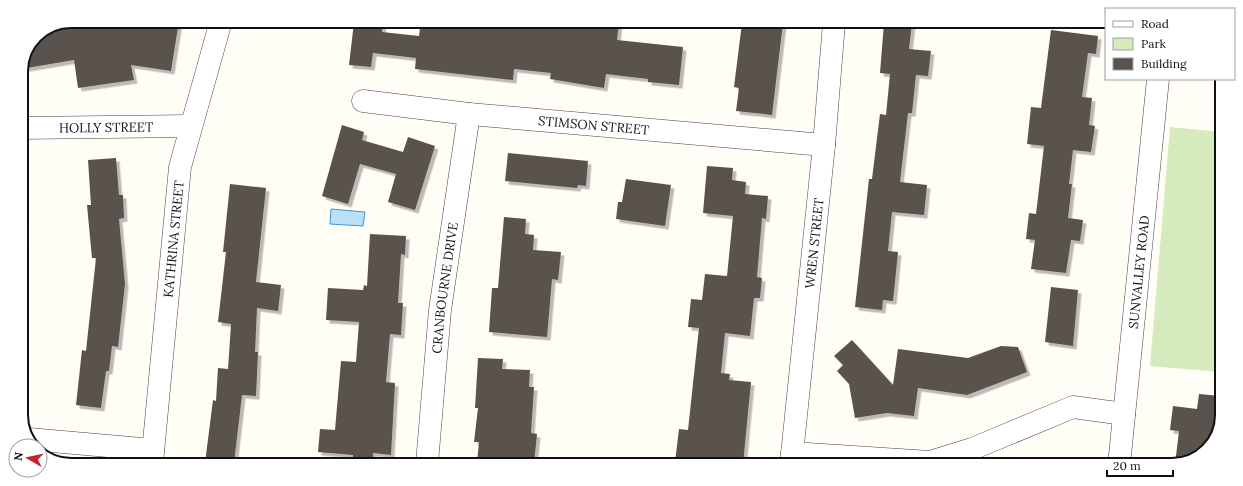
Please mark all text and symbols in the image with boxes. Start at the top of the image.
legend [1105,8,1235,80]
text: Road [1141,16,1169,31]
text: Park [1141,36,1167,51]
text: Building [1141,56,1187,71]
street label: STIMSON STREET [538,112,651,138]
street label: HOLLY STREET [59,118,154,136]
street label: KATHRINA STREET [159,179,187,298]
street label: WREN STREET [801,196,827,289]
street label: SUNVALLEY ROAD [1124,214,1153,330]
street label: CRANBOURNE DRIVE [428,221,461,354]
north arrow [8,438,48,478]
text: N [11,451,26,462]
scale bar [1107,452,1173,478]
text: 20 m [1113,458,1141,473]

